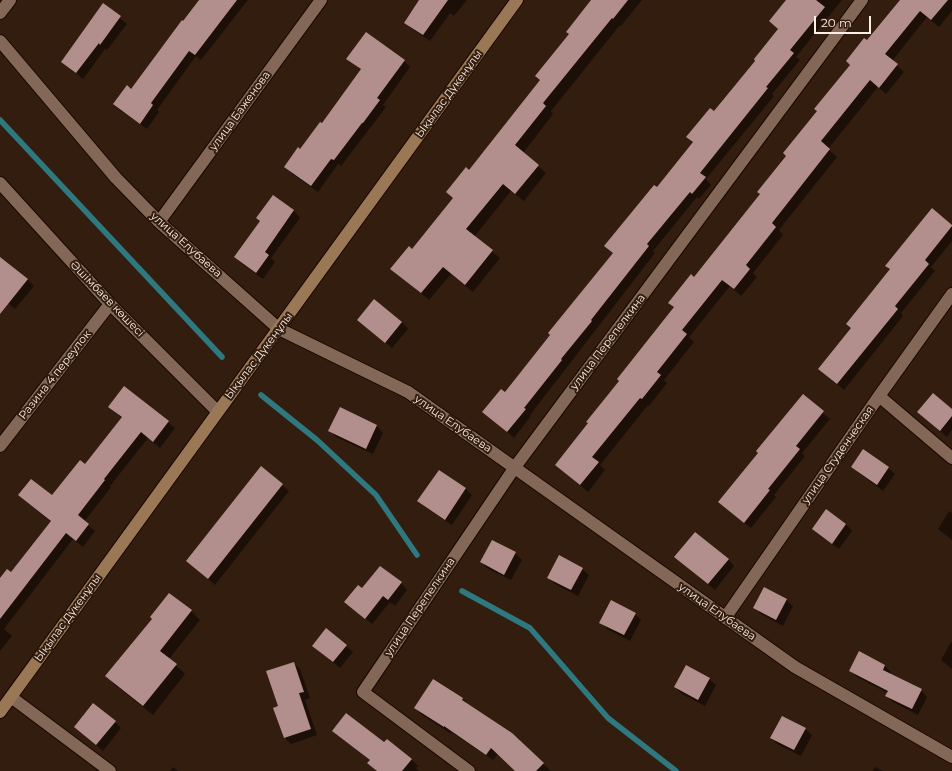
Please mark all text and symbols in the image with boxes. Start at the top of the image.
scale bar [816,8,873,34]
text: 20 m [821,15,852,30]
street label: Ықылас Дүкенұлы [413,48,485,140]
street label: улица Баженова [207,69,273,153]
street label: улица Елубаева [148,210,224,280]
street label: Әшімбаев көшесі [67,258,147,340]
street label: улица Перепелкина [568,292,648,392]
street label: Ықылас Дүкенұлы [222,310,296,402]
street label: Разина 4 переулок [16,328,94,422]
street label: улица Елубаева [412,392,494,456]
street label: улица Студенческая [799,404,877,506]
street label: улица Перепелкина [382,555,458,659]
street label: Ықылас Дүкенұлы [32,572,104,664]
street label: улица Елубаева [676,580,758,644]

